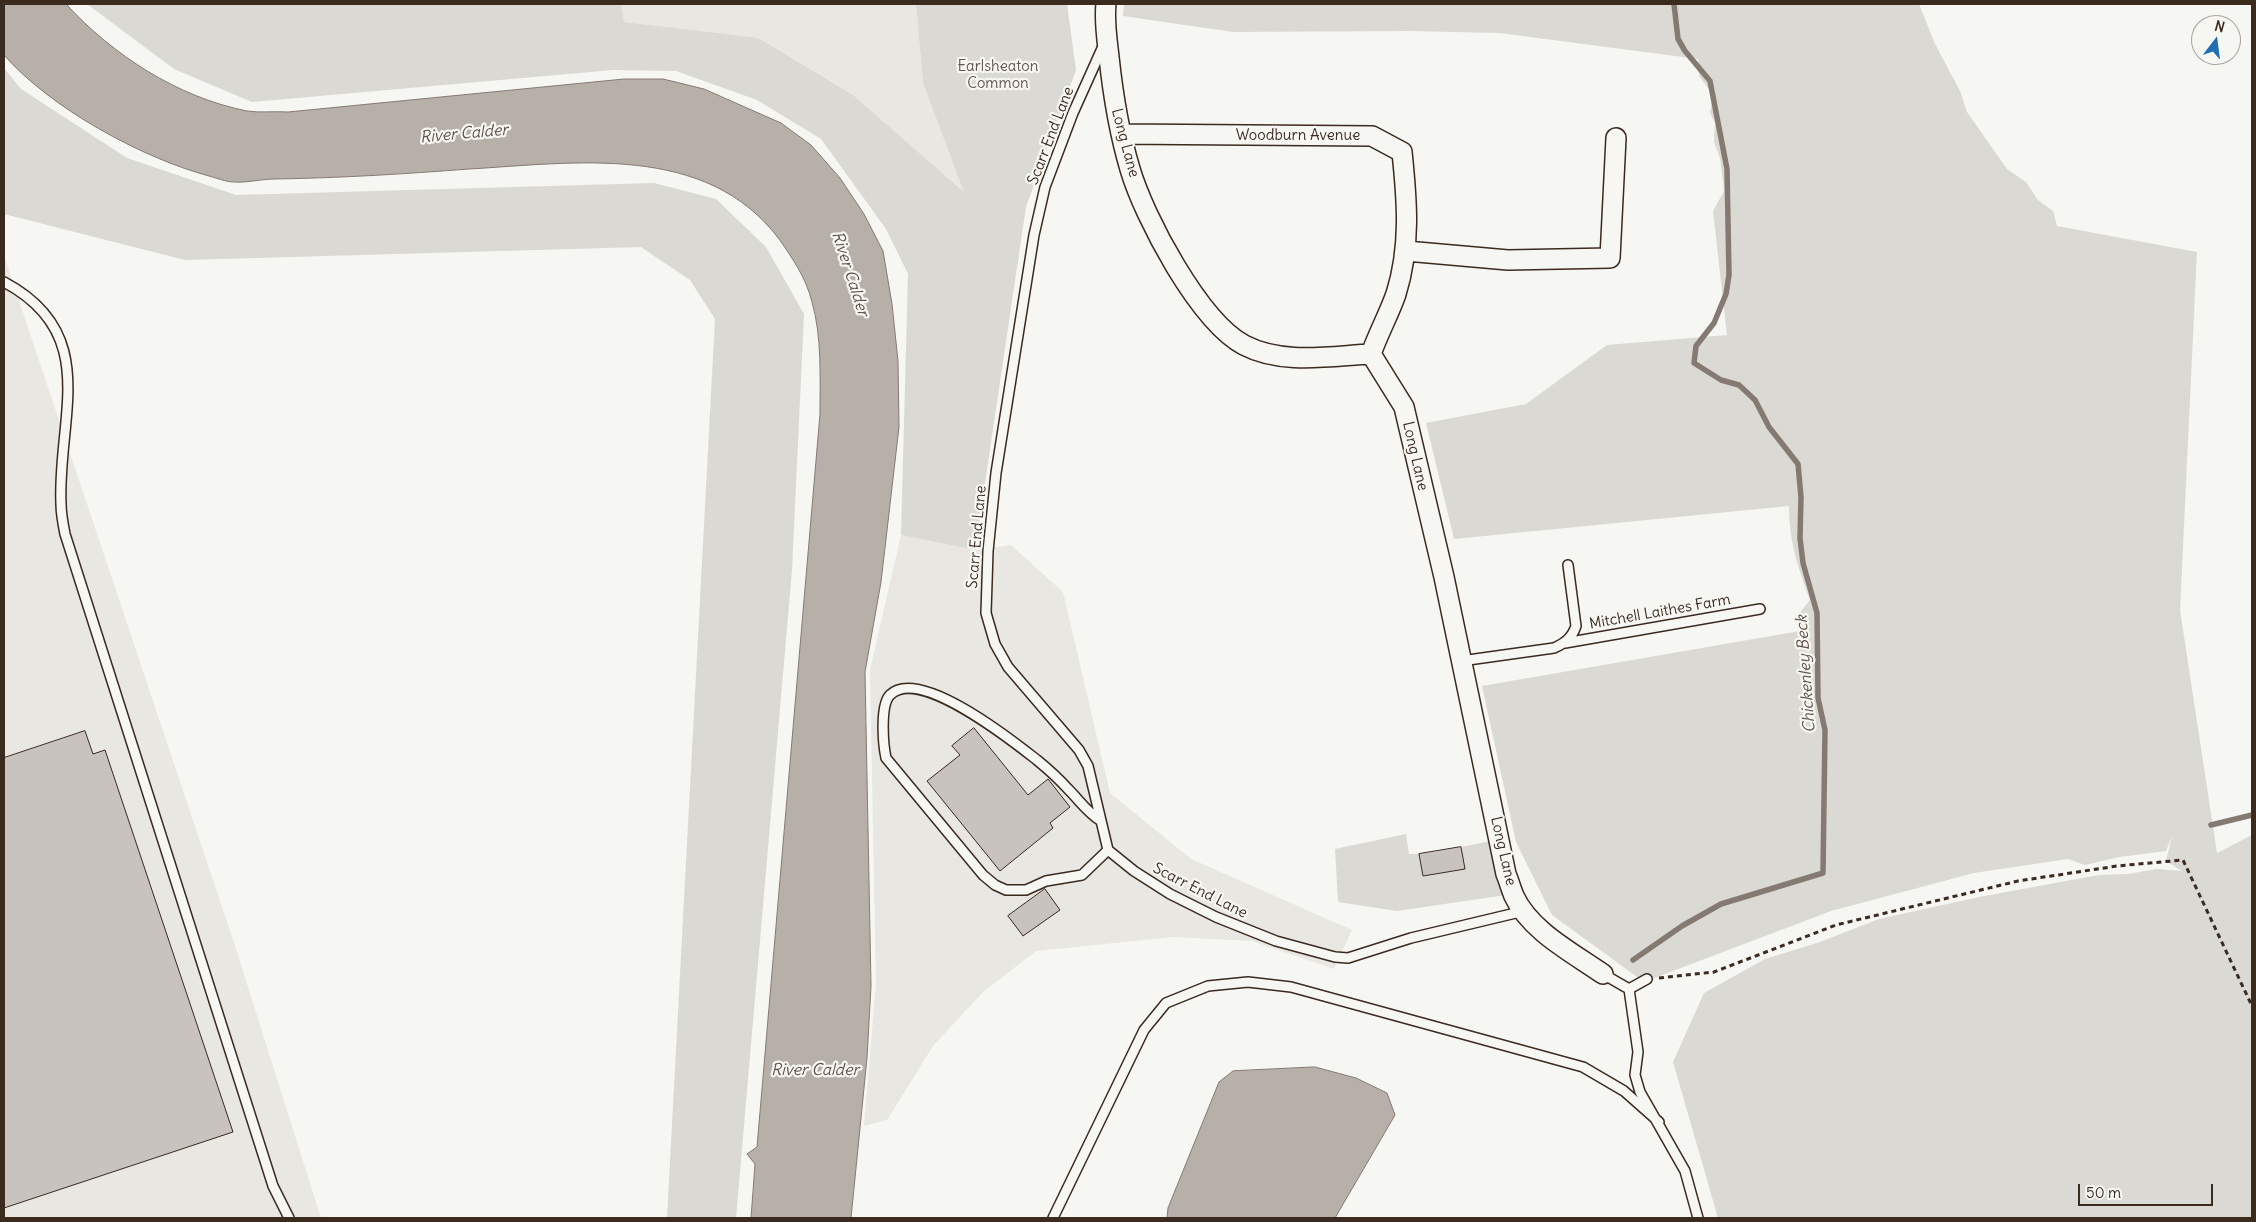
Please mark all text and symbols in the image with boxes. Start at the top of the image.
north arrow [2191,15,2241,65]
text: N [2213,17,2227,36]
park label: Earlsheaton Common [958,58,1038,93]
street label: Scarr End Lane [1024,84,1078,188]
street label: Long Lane [1107,107,1143,179]
water label: River Calder [419,121,509,147]
street label: Woodburn Avenue [1236,127,1360,145]
water label: River Calder [827,229,873,319]
street label: Long Lane [1398,420,1432,492]
street label: Scarr End Lane [964,485,990,589]
street label: Mitchell Laithes Farm [1588,591,1732,633]
water label: Chickenley Beck [1792,615,1820,733]
street label: Long Lane [1486,815,1520,887]
street label: Scarr End Lane [1150,860,1250,922]
water label: River Calder [771,1060,859,1080]
scale bar [2081,1174,2216,1206]
text: 50 m [2086,1183,2121,1202]

